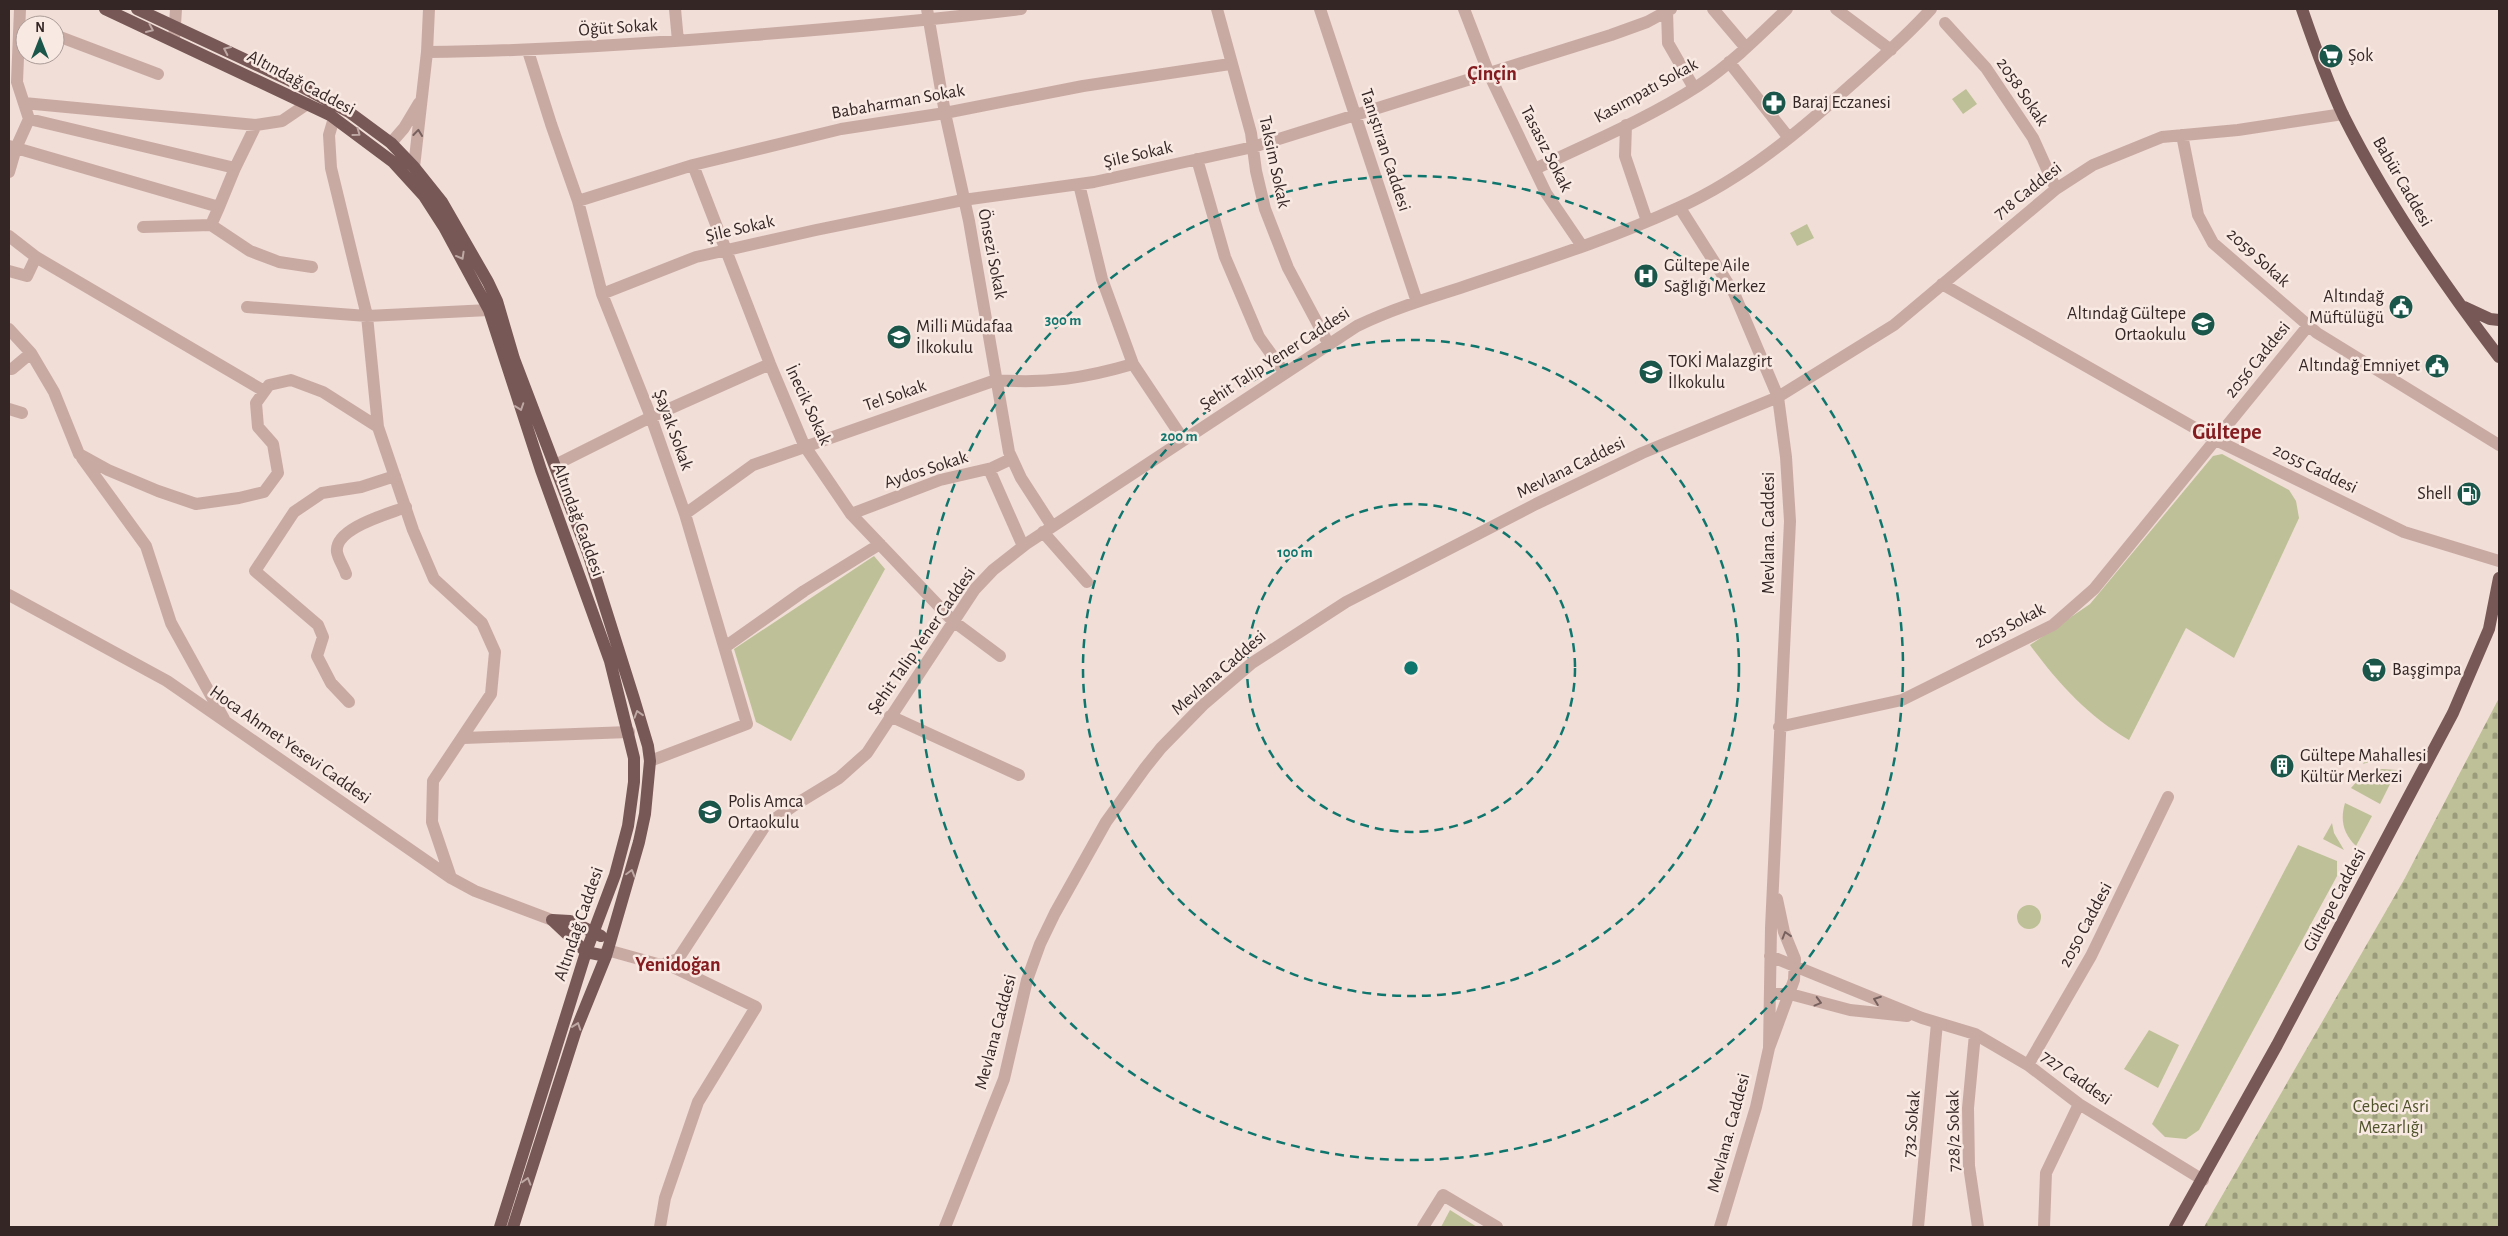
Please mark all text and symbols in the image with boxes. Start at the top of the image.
street label: Öğüt Sokak [578,14,659,40]
north arrow [15,15,65,65]
text: N [35,21,45,35]
one-way arrow [145,22,154,33]
supermarket icon: Şok [2318,43,2344,69]
one-way arrow [223,46,232,56]
street label: Altındağ Caddesi [244,47,358,119]
place label: Şok [2348,47,2374,65]
street label: Kasımpatı Sokak [1591,55,1701,127]
street label: 2058 Sokak [1993,55,2052,130]
district label: Çinçin [1467,64,1517,84]
street label: Babaharman Sokak [830,81,967,123]
street label: Tanıştıran Caddesi [1357,86,1413,214]
pharmacy icon: Baraj Eczanesi [1761,90,1787,116]
place label: Baraj Eczanesi [1792,94,1891,112]
street label: Tasasız Sokak [1517,103,1576,196]
street label: Taksim Sokak [1255,114,1293,211]
one-way arrow [351,128,360,136]
one-way arrow [412,129,423,137]
street label: Babür Caddesi [2369,134,2435,230]
street label: Şile Sokak [1102,138,1175,172]
street label: 718 Caddesi [1991,159,2065,223]
street label: Önsezi Sokak [974,207,1012,302]
street label: Şile Sokak [704,212,777,246]
street label: 2059 Sokak [2223,225,2294,291]
one-way arrow [454,251,464,260]
place label: Gültepe Aile Sağlığı Merkez [1664,257,1766,296]
hospital icon: Gültepe Aile Sağlığı Merkez [1633,263,1659,289]
place label: Altındağ Müftülüğü [2309,288,2384,327]
public building icon: Altındağ Müftülüğü [2388,294,2414,320]
street label: Şehit Talip Yener Caddesi [1197,304,1353,414]
place label: Altındağ Gültepe Ortaokulu [2067,305,2186,344]
school or university icon: Altındağ Gültepe Ortaokulu [2190,311,2216,337]
text: 300 m [1045,313,1081,328]
place label: Milli Müdafaa İlkokulu [916,318,1013,357]
street label: 2056 Caddesi [2222,318,2294,402]
school or university icon: Milli Müdafaa İlkokulu [886,324,912,350]
place label: TOKİ Malazgirt İlkokulu [1668,351,1773,392]
public building icon: Altındağ Emniyet [2424,353,2450,379]
place label: Altındağ Emniyet [2299,357,2420,375]
school or university icon: TOKİ Malazgirt İlkokulu [1638,359,1664,385]
street label: İnecik Sokak [782,361,836,449]
street label: Tel Sokak [861,377,929,415]
street label: Şayak Sokak [650,387,696,473]
one-way arrow [514,402,524,411]
district label: Gültepe [2192,421,2262,443]
text: 200 m [1160,429,1198,444]
street label: Mevlana Caddesi [1514,434,1628,502]
street label: 2055 Caddesi [2270,441,2360,497]
street label: Aydos Sokak [882,448,971,492]
street label: Altındağ Caddesi [549,461,607,579]
street label: Mevlana. Caddesi [1760,472,1778,594]
fuel station icon: Shell [2456,481,2482,507]
place label: Shell [2417,485,2452,503]
text: 100 m [1277,545,1313,560]
street label: Şehit Talip Yener Caddesi [865,564,979,718]
street label: 2053 Sokak [1972,600,2049,652]
street label: Mevlana Caddesi [1168,627,1270,719]
supermarket icon: Başgimpa [2361,657,2387,683]
centre of rings [1402,659,1420,677]
place label: Başgimpa [2392,661,2462,679]
street label: Hoca Ahmet Yesevi Caddesi [206,683,374,807]
one-way arrow [634,710,644,719]
place label: Gültepe Mahallesi Kültür Merkezi [2300,747,2427,786]
building icon: Gültepe Mahallesi Kültür Merkezi [2269,753,2295,779]
place label: Polis Amca Ortaokulu [728,793,804,832]
school or university icon: Polis Amca Ortaokulu [697,799,723,825]
street label: Gültepe Caddesi [2300,845,2370,955]
street label: Altındağ Caddesi [551,865,607,983]
one-way arrow [625,869,635,877]
street label: 2050 Caddesi [2056,880,2116,970]
one-way arrow [1781,932,1791,940]
district label: Yenidoğan [635,955,721,975]
street label: Mevlana Caddesi [972,972,1020,1092]
one-way arrow [1814,996,1822,1007]
one-way arrow [1873,996,1881,1006]
one-way arrow [571,1022,581,1031]
street label: 727 Caddesi [2037,1047,2115,1109]
street label: Mevlana. Caddesi [1704,1071,1754,1195]
street label: 732 Sokak [1900,1089,1924,1158]
street label: 728/2 Sokak [1944,1089,1964,1172]
park label: Cebeci Asri Mezarlığı [2353,1098,2429,1137]
one-way arrow [522,1177,532,1185]

